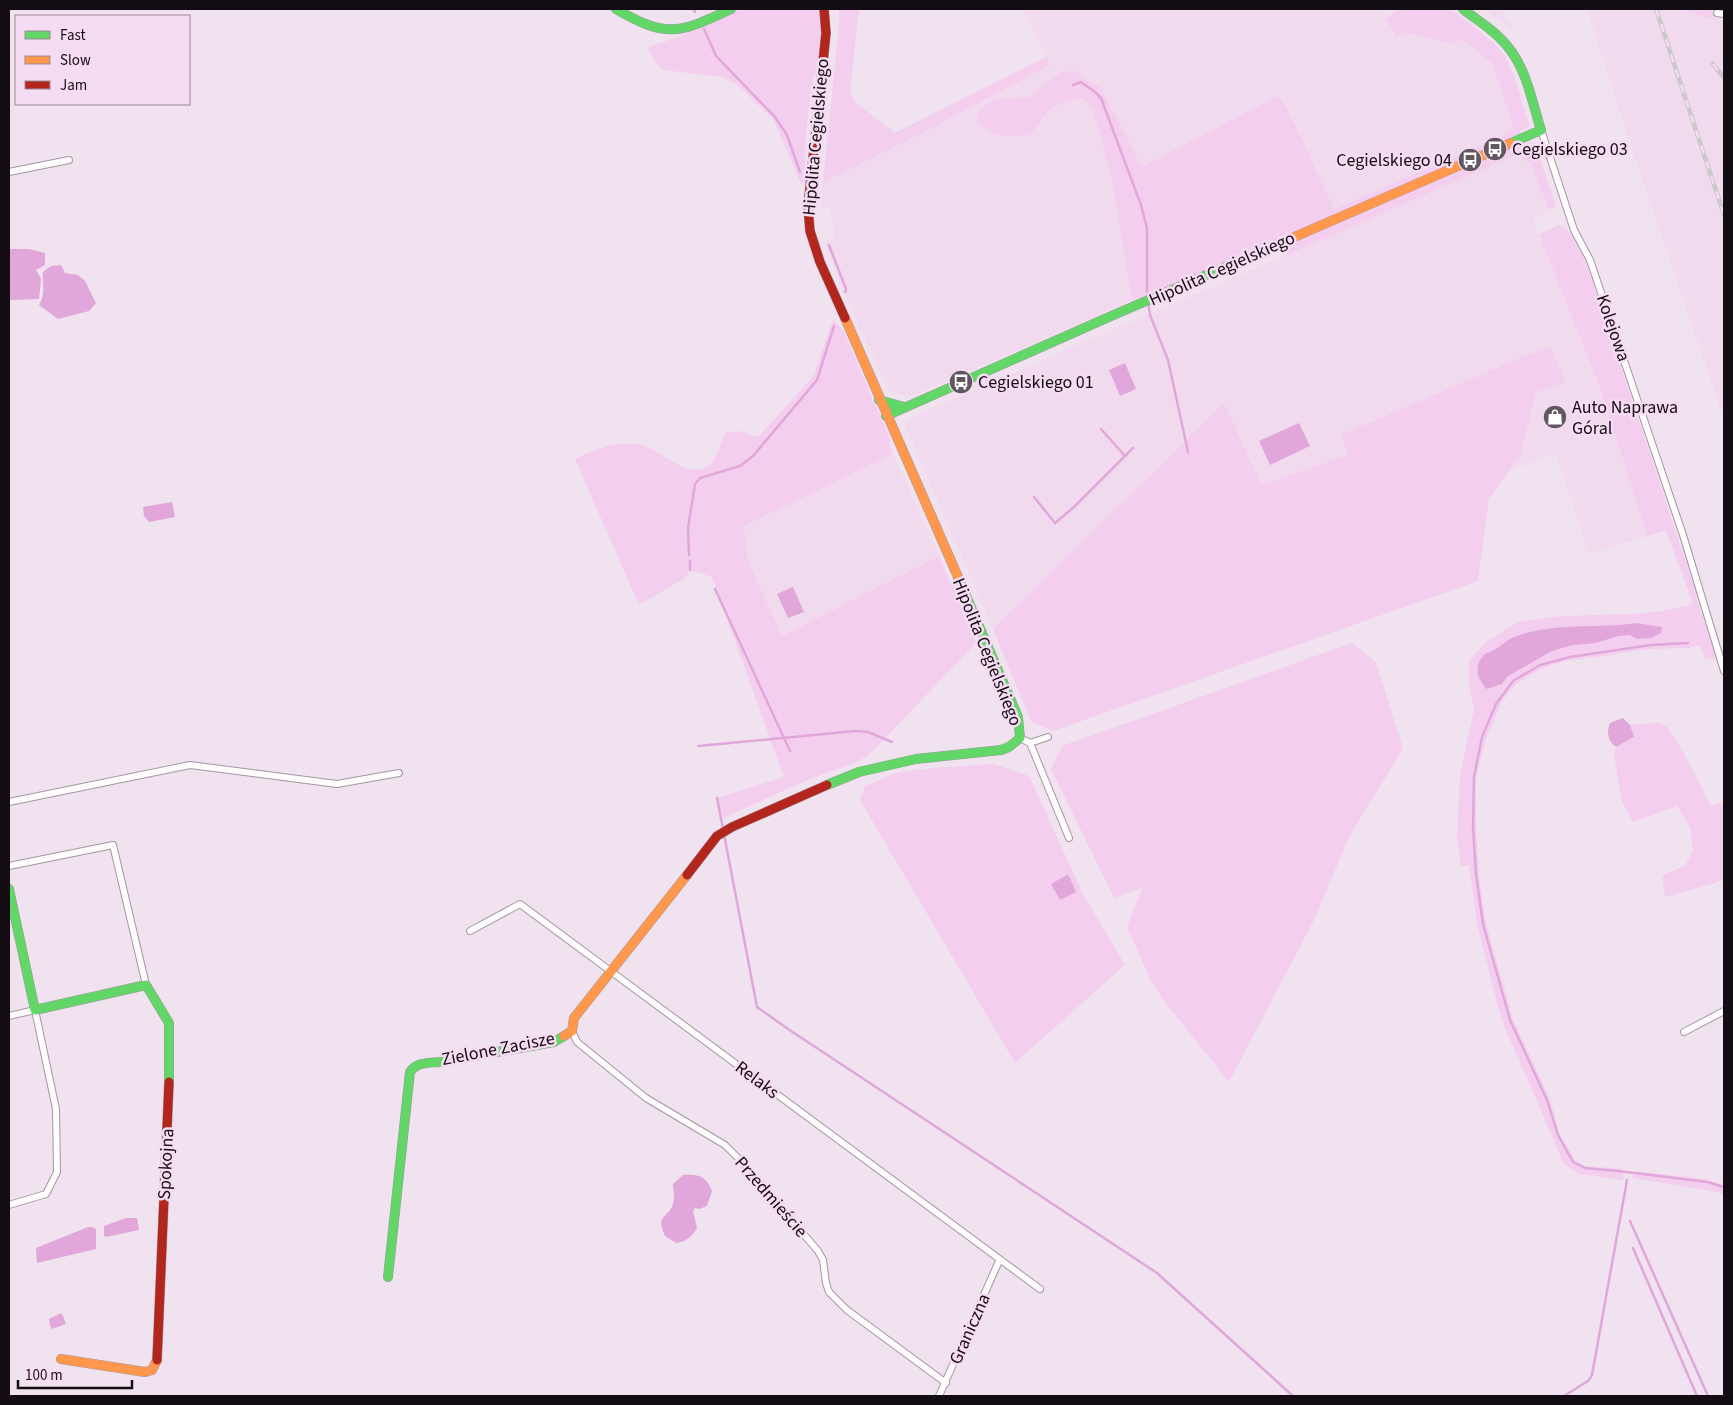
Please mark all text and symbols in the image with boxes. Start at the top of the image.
legend [15,15,190,105]
text: Fast [60,25,86,46]
text: Slow [60,50,91,71]
street label: Hipolita Cegielskiego [797,57,835,217]
text: Jam [60,75,87,96]
bus stop icon: Cegielskiego 03 [1482,136,1508,162]
place label: Cegielskiego 03 [1512,137,1628,162]
bus stop icon: Cegielskiego 04 [1457,147,1483,173]
place label: Cegielskiego 04 [1336,148,1452,173]
street label: Hipolita Cegielskiego [1145,226,1299,312]
street label: Kolejowa [1590,291,1636,365]
bus stop icon: Cegielskiego 01 [948,369,974,395]
place label: Cegielskiego 01 [978,370,1094,395]
place label: Auto Naprawa Góral [1572,395,1678,441]
shop icon: Auto Naprawa Góral [1542,404,1568,430]
street label: Hipolita Cegielskiego [946,574,1028,730]
street label: Zielone Zacisze [439,1026,557,1072]
street label: Relaks [730,1055,784,1105]
street label: Spokojna [152,1128,180,1200]
street label: Przedmieście [729,1151,813,1243]
street label: Graniczna [943,1290,997,1368]
scale bar [18,1358,131,1390]
text: 100 m [25,1365,63,1386]

